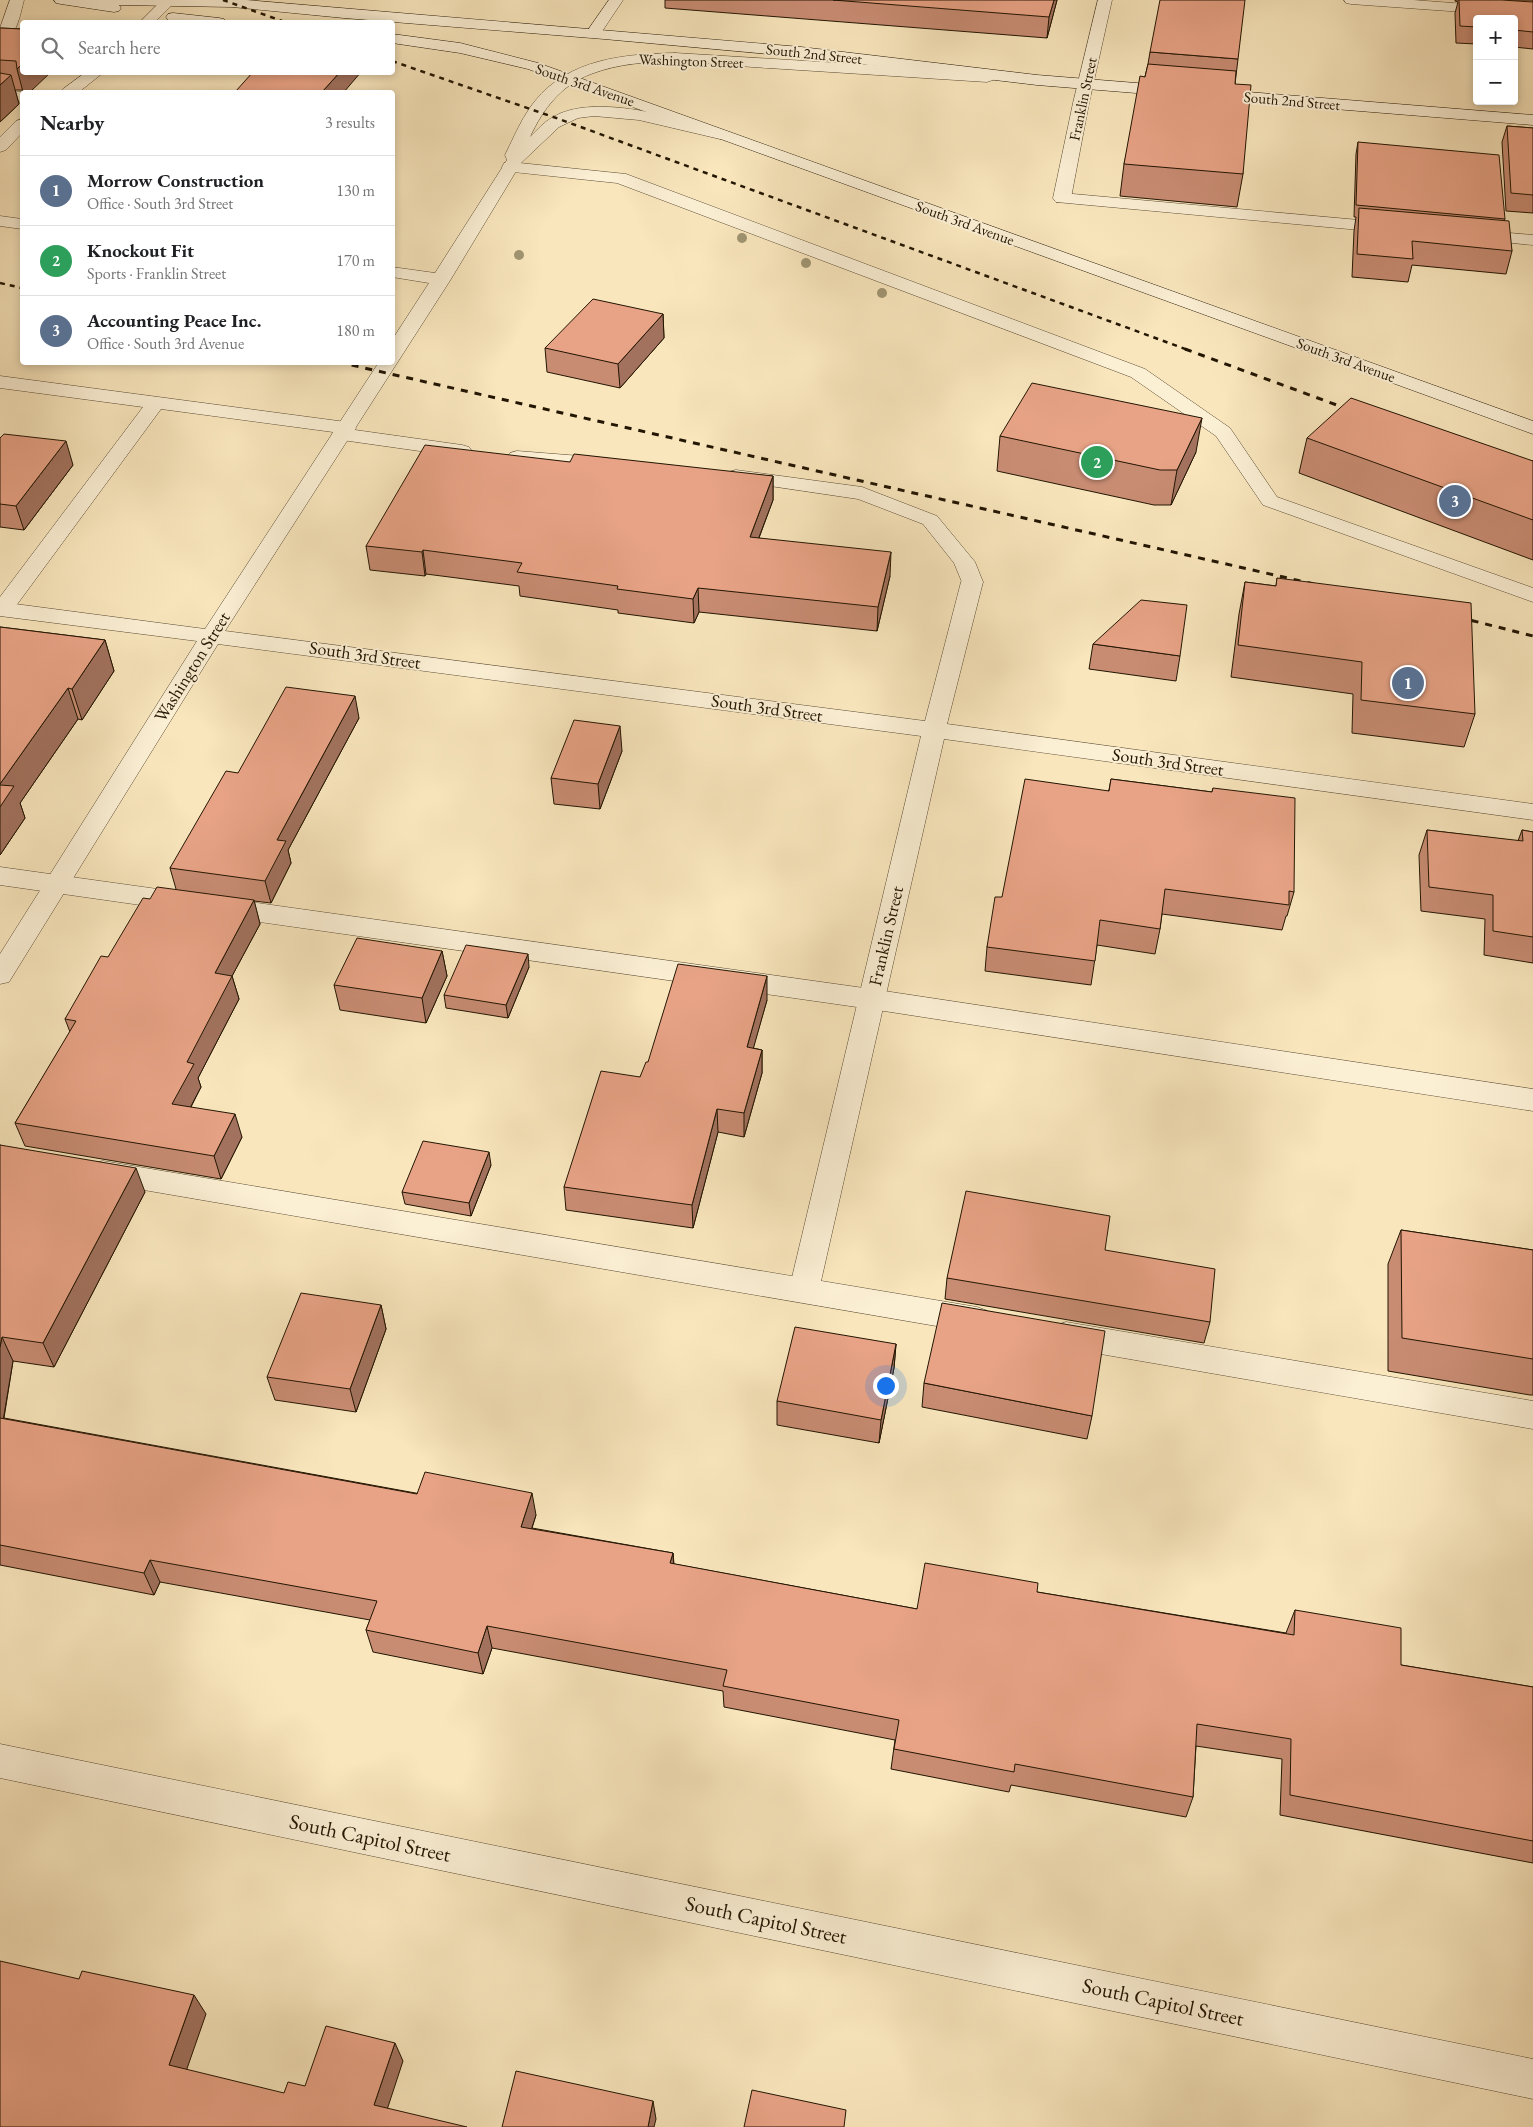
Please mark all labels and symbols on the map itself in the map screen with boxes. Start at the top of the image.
street label: South 2nd Street [765,39,863,68]
street label: Washington Street [638,49,744,72]
street label: Franklin Street [1064,55,1101,142]
street label: South 3rd Avenue [533,59,637,110]
street label: South 2nd Street [1243,87,1341,114]
street label: South 3rd Avenue [913,196,1017,249]
street label: South 3rd Avenue [1294,333,1398,386]
pin: 2 [1081,443,1113,481]
pin: 3 [1439,482,1471,520]
street label: Washington Street [148,607,235,726]
street label: South 3rd Street [308,635,423,674]
pin: 1 [1392,664,1424,702]
street label: South 3rd Street [710,688,825,727]
street label: South 3rd Street [1111,742,1226,781]
street label: Franklin Street [863,883,908,988]
your location [873,1373,899,1399]
street label: South Capitol Street [287,1807,454,1868]
street label: South Capitol Street [683,1889,850,1950]
street label: South Capitol Street [1080,1971,1247,2032]

